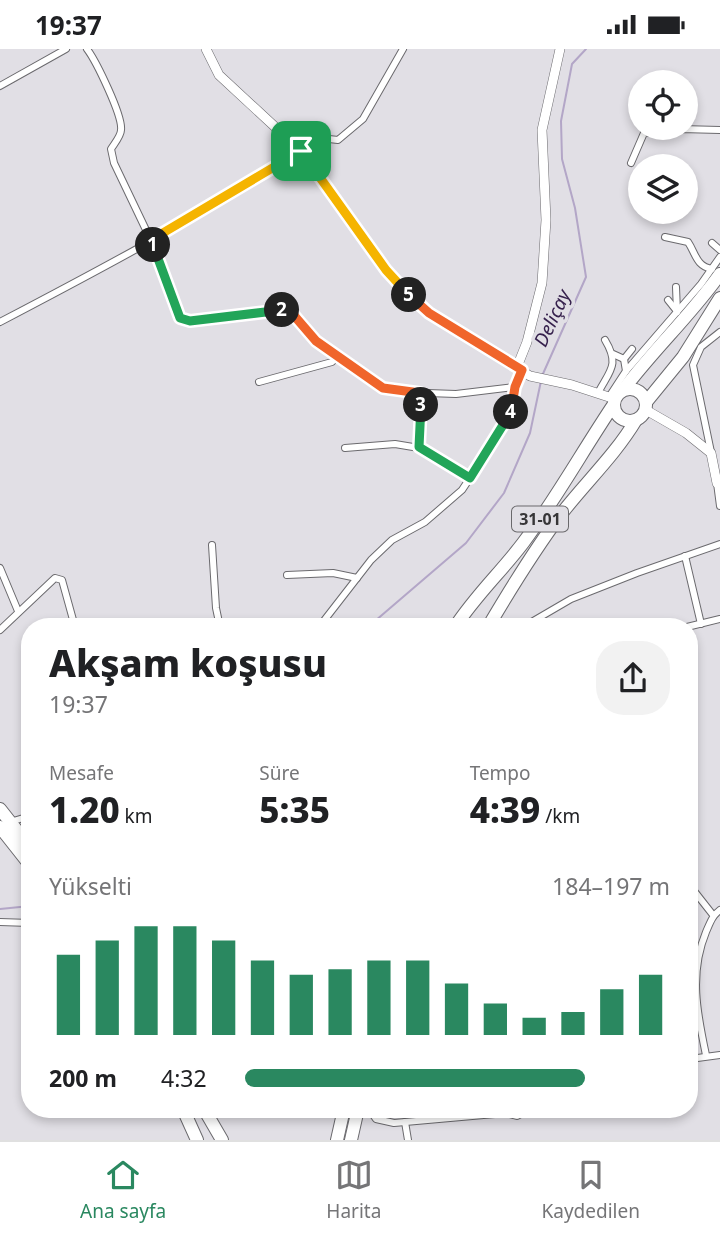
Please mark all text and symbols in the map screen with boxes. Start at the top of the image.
text: 19:37 [35,7,102,43]
map controls [628,70,698,224]
button: locate [628,70,698,140]
pin [271,121,331,181]
icon: arrive [282,132,320,170]
button: layers [628,154,698,224]
pin: 1 [136,227,170,263]
text: 1 [147,231,158,257]
pin: 5 [392,278,426,313]
text: 5 [403,281,414,307]
water label: Deliçay [527,284,577,351]
pin: 2 [264,293,300,327]
text: 2 [276,296,287,322]
pin: 3 [404,387,438,423]
text: 3 [415,391,426,417]
pin: 4 [494,395,528,429]
text: 4 [505,398,516,424]
road number: 31-01 [512,506,568,531]
text: Akşam koşusu [49,636,327,688]
button: share [596,641,670,715]
text: 19:37 [49,688,108,720]
text: Mesafe [49,760,114,786]
text: Süre [259,760,300,786]
text: Tempo [470,760,531,786]
text: 1.20 [49,786,120,833]
text: 5:35 [259,786,330,833]
text: 4:39 [470,786,540,833]
text: km [120,803,153,829]
text: /km [540,803,580,829]
text: Yükselti [49,870,132,902]
text: 184–197 m [552,870,670,902]
text: 200 m [49,1062,117,1094]
text: 4:32 [161,1062,207,1094]
tab: Ana sayfa [80,1156,166,1224]
tab: Harita [326,1156,381,1224]
tab: Kaydedilen [541,1156,640,1224]

